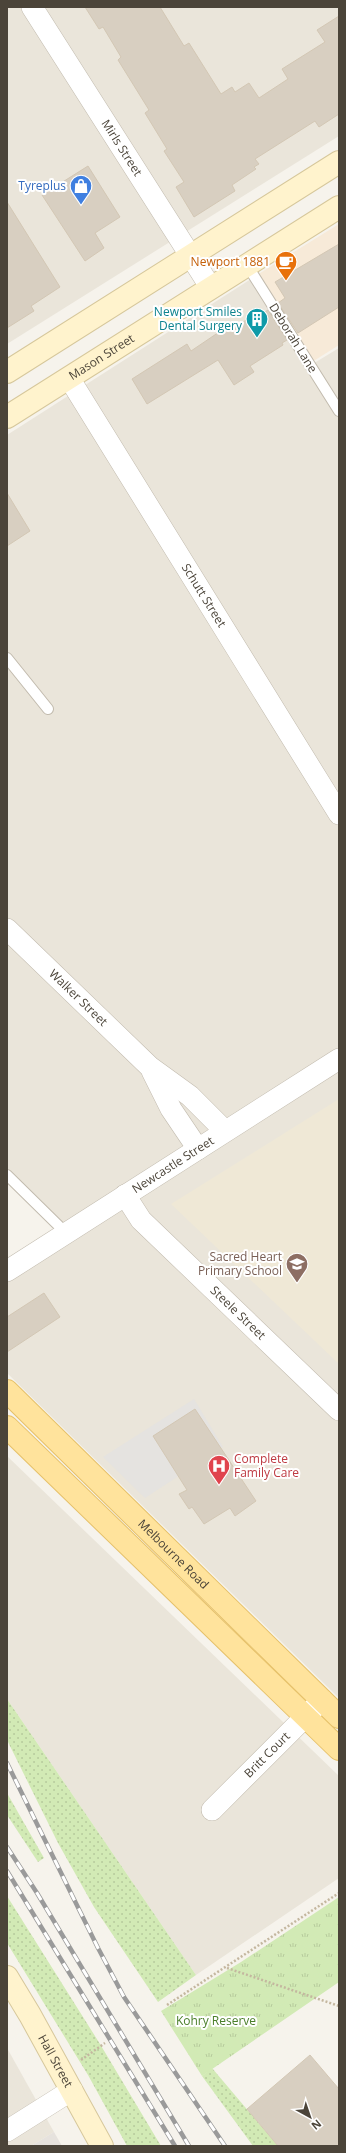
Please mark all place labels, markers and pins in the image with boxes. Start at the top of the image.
shop icon: Tyreplus [68,173,94,206]
place label: Tyreplus [18,177,66,194]
cafe icon: Newport 1881 [273,249,299,282]
place label: Newport 1881 [191,253,270,270]
place label: Newport Smiles Dental Surgery [154,303,243,334]
building icon: Newport Smiles Dental Surgery [244,306,270,339]
place label: Sacred Heart Primary School [198,1248,282,1279]
school or university icon: Sacred Heart Primary School [284,1251,310,1284]
place label: Complete Family Care [234,1450,299,1481]
hospital icon: Complete Family Care [206,1453,232,1486]

